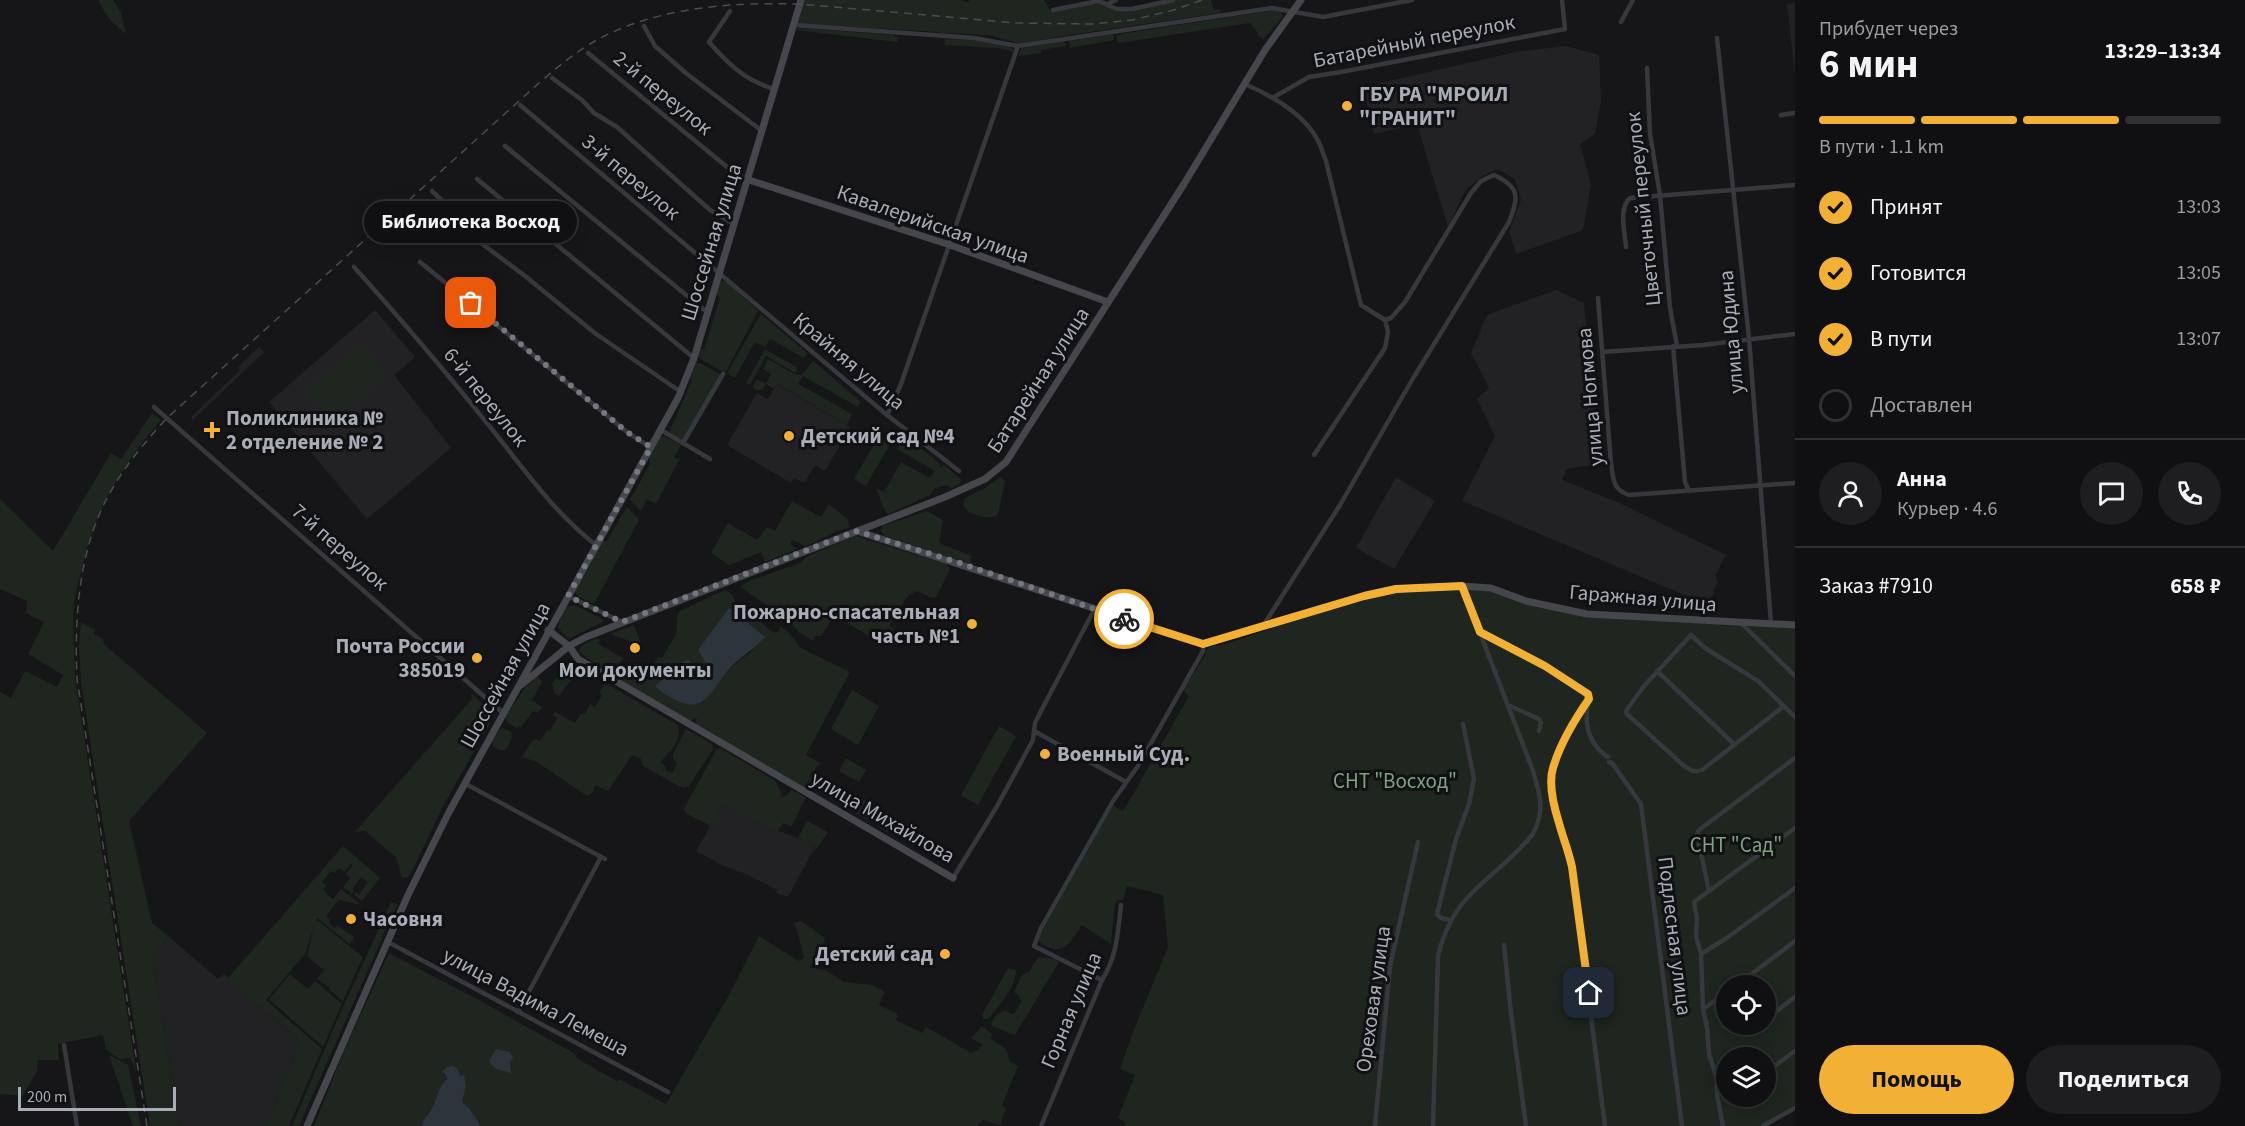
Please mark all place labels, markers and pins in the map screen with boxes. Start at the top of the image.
place label: ГБУ РА "МРОИЛ "ГРАНИТ" [1359,79,1508,133]
marker: ГБУ РА "МРОИЛ "ГРАНИТ" [1340,99,1354,113]
callout: Библиотека Восход [364,201,578,243]
pin [445,277,496,328]
place label: Поликлиника № 2 отделение № 2 [226,403,383,457]
marker: Поликлиника № 2 отделение № 2 [203,421,221,439]
place label: Детский сад №4 [801,421,955,451]
marker: Детский сад №4 [782,429,796,443]
place label: Пожарно-спасательная часть №1 [733,597,960,651]
marker: Пожарно-спасательная часть №1 [965,617,979,631]
place label: Почта России 385019 [335,631,465,685]
marker: Мои документы [628,641,642,655]
marker: Почта России 385019 [470,651,484,665]
place label: Мои документы [559,655,711,685]
place label: Военный Суд. [1057,739,1190,769]
marker: Военный Суд. [1038,747,1052,761]
place label: Часовня [363,904,443,934]
marker: Часовня [344,912,358,926]
place label: Детский сад [815,939,934,969]
marker: Детский сад [938,947,952,961]
pin [1563,967,1614,1018]

